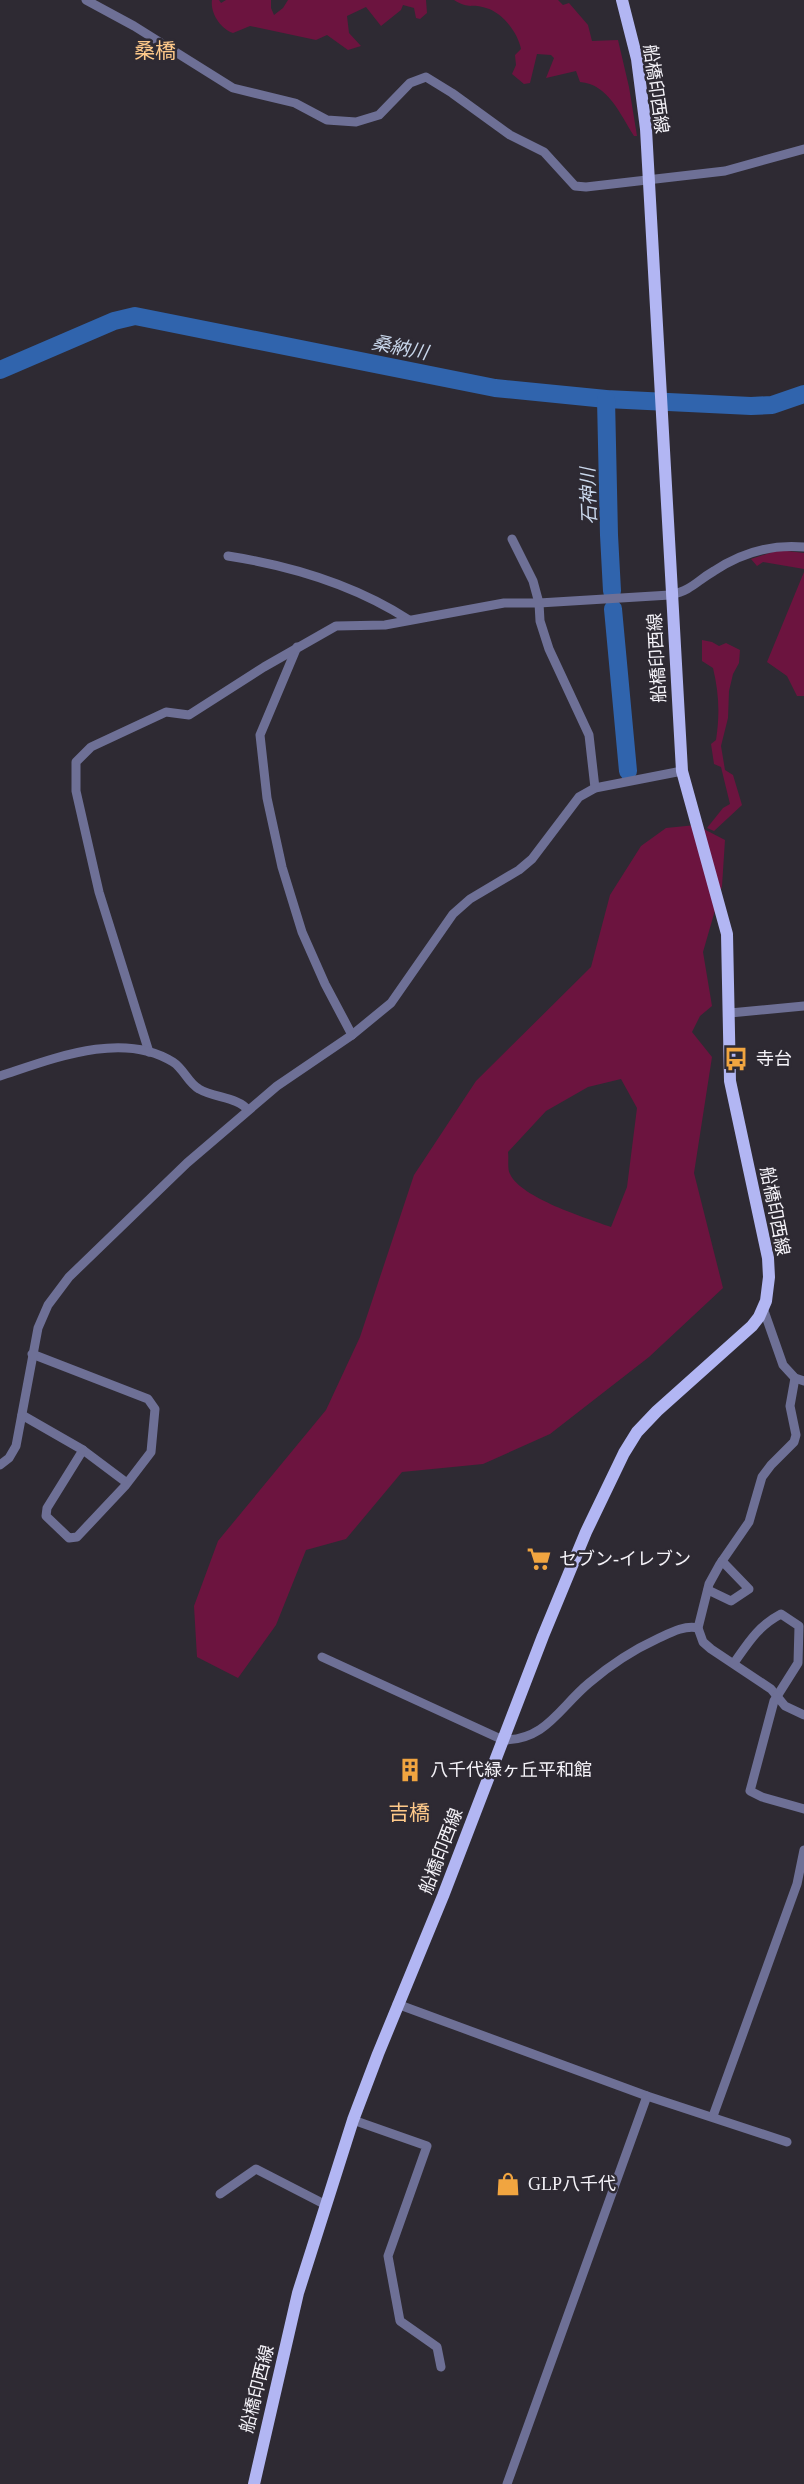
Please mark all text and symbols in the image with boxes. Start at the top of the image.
district label: 桑橋 [134,39,176,63]
street label: 船橋印西線 [640,43,672,135]
water label: 桑納川 [370,332,432,364]
water label: 石神川 [577,465,600,525]
street label: 船橋印西線 [645,613,669,703]
bus stop icon: 寺台 [722,1045,750,1073]
place label: 寺台 [756,1049,792,1069]
street label: 船橋印西線 [757,1165,793,1257]
supermarket icon: セブン-イレブン [525,1545,553,1573]
place label: セブン-イレブン [559,1549,691,1569]
building icon: 八千代緑ヶ丘平和館 [396,1756,424,1784]
place label: 八千代緑ヶ丘平和館 [430,1760,592,1780]
district label: 吉橋 [388,1801,430,1825]
street label: 船橋印西線 [416,1805,466,1897]
shop icon: GLP八千代 [494,2170,522,2198]
place label: GLP八千代 [528,2174,616,2194]
street label: 船橋印西線 [236,2343,278,2435]

